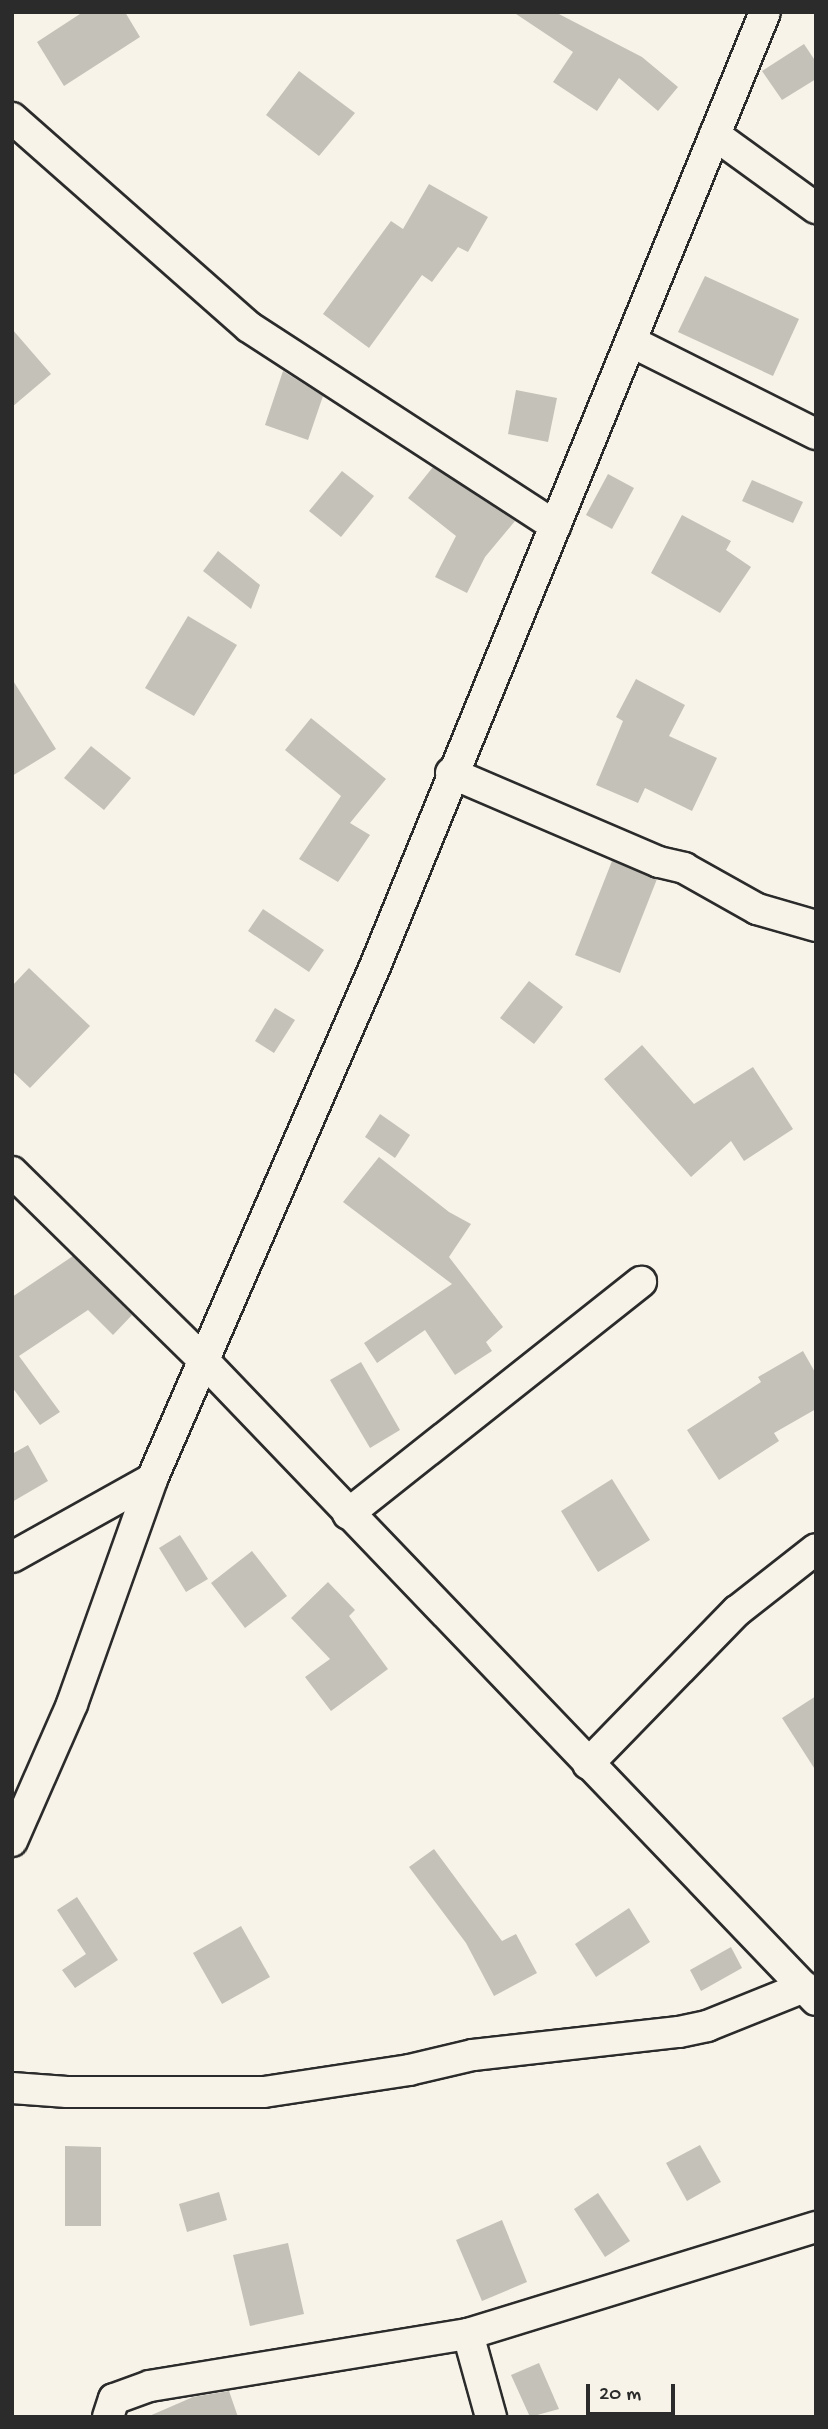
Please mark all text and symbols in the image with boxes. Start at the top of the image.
scale bar [590,2370,679,2414]
text: 20 m [599,2383,641,2408]

